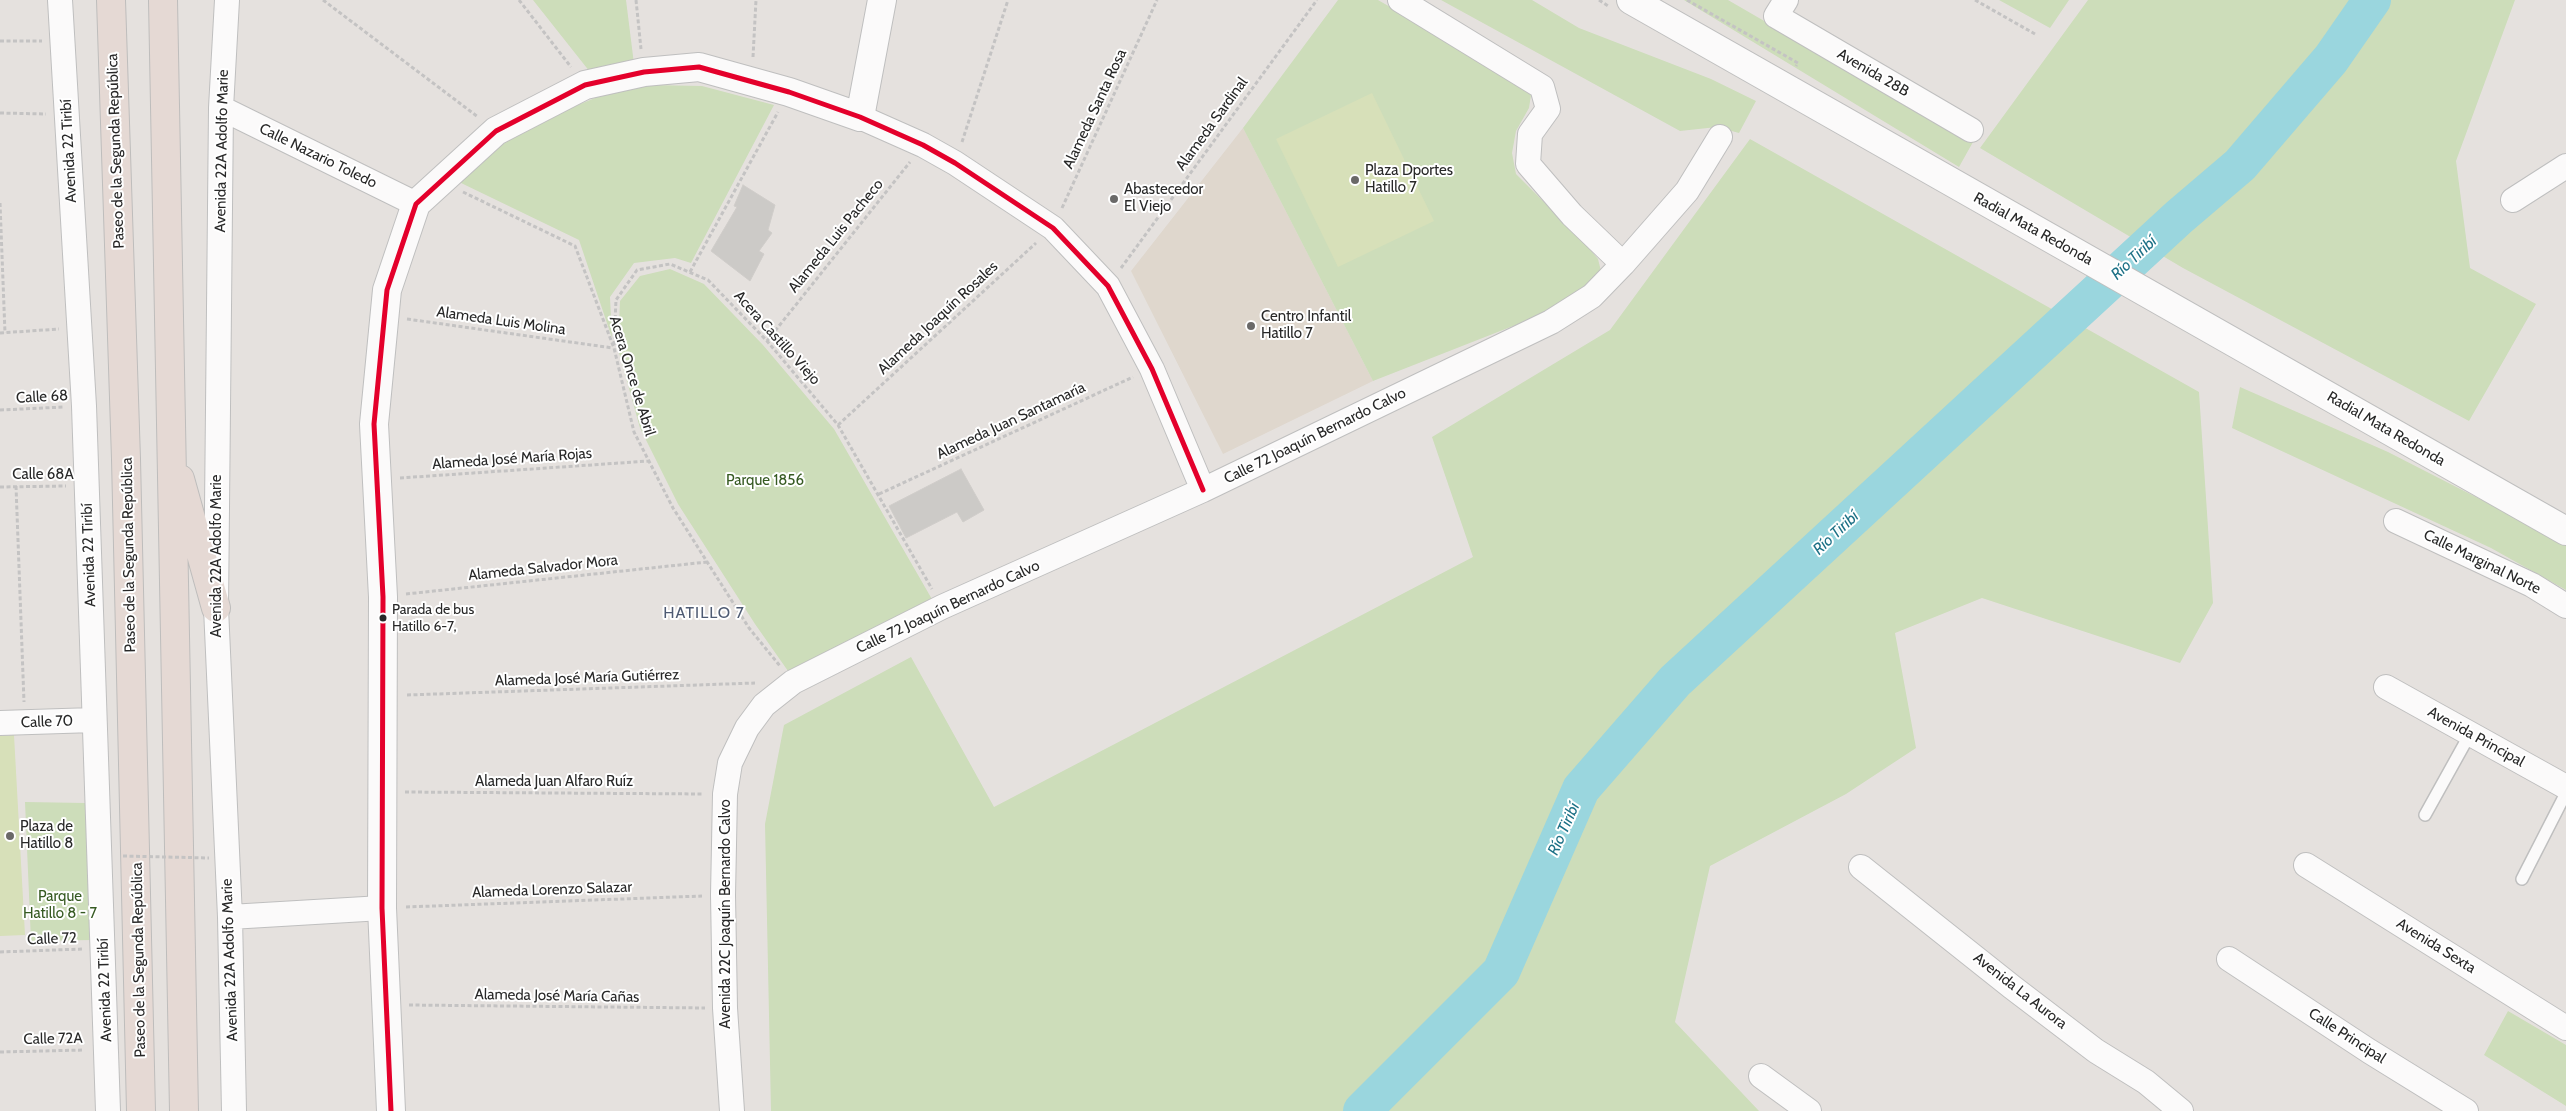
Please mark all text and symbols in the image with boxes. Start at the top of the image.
street label: Avenida 28B [1834,45,1912,101]
street label: Alameda Santa Rosa [1059,46,1131,172]
street label: Paseo de la Segunda República [104,53,128,249]
street label: Avenida 22A Adolfo Marie [212,69,232,233]
street label: Alameda Sardinal [1172,74,1252,174]
street label: Avenida 22 Tiribí [57,99,81,203]
street label: Calle Nazario Toledo [256,120,380,192]
place label: Plaza Dportes Hatillo 7 [1365,162,1453,197]
marker: Plaza Dportes Hatillo 7 [1349,174,1361,186]
street label: Alameda Luis Pacheco [785,176,887,296]
place label: Abastecedor El Viejo [1124,181,1203,216]
street label: Radial Mata Redonda [1970,189,2096,269]
marker: Abastecedor El Viejo [1108,193,1120,205]
water label: Río Tiribí [2107,232,2161,284]
street label: Alameda Joaquín Rosales [874,258,1002,378]
street label: Acera Castillo Viejo [730,287,824,389]
street label: Alameda Luis Molina [435,303,567,339]
place label: Centro Infantil Hatillo 7 [1261,308,1351,343]
street label: Acera Once de Abril [605,314,659,438]
marker: Centro Infantil Hatillo 7 [1245,320,1257,332]
street label: Alameda Juan Santamaría [934,379,1088,463]
street label: Calle 72 Joaquín Bernardo Calvo [1221,384,1409,488]
street label: Calle 68 [16,387,68,407]
street label: Radial Mata Redonda [2324,388,2448,470]
street label: Alameda José María Rojas [432,444,592,474]
street label: Paseo de la Segunda República [118,457,140,653]
street label: Calle 68A [12,466,74,484]
park label: Parque 1856 [726,472,804,490]
street label: Avenida 22A Adolfo Marie [208,475,226,637]
street label: Avenida 22 Tiribí [78,503,100,607]
water label: Río Tiribí [1809,507,1863,559]
street label: Calle Marginal Norte [2421,526,2543,598]
street label: Alameda Salvador Mora [467,551,619,585]
street label: Calle 72 Joaquín Bernardo Calvo [853,557,1043,657]
place label: Parada de bus Hatillo 6-7, [392,602,474,634]
district label: HATILLO 7 [662,603,746,623]
marker: Parada de bus Hatillo 6-7, [378,613,388,623]
street label: Alameda José María Gutiérrez [495,666,679,690]
street label: Avenida Principal [2424,703,2528,771]
street label: Calle 70 [21,712,73,732]
street label: Alameda Juan Alfaro Ruíz [475,773,633,791]
street label: Avenida 22C Joaquín Bernardo Calvo [717,799,735,1029]
water label: Río Tiribí [1544,800,1584,858]
place label: Plaza de Hatillo 8 [20,818,73,853]
marker: Plaza de Hatillo 8 [4,830,16,842]
street label: Paseo de la Segunda República [128,862,150,1058]
street label: Avenida 22A Adolfo Marie [218,878,242,1042]
street label: Alameda Lorenzo Salazar [472,878,632,902]
park label: Parque Hatillo 8 - 7 [23,888,97,923]
street label: Avenida Sexta [2393,915,2479,977]
street label: Calle 72 [27,929,77,949]
street label: Avenida 22 Tiribí [94,938,116,1042]
street label: Avenida La Aurora [1970,949,2070,1033]
street label: Alameda José María Cañas [474,986,640,1006]
street label: Calle Principal [2305,1004,2389,1068]
street label: Calle 72A [23,1029,83,1049]

